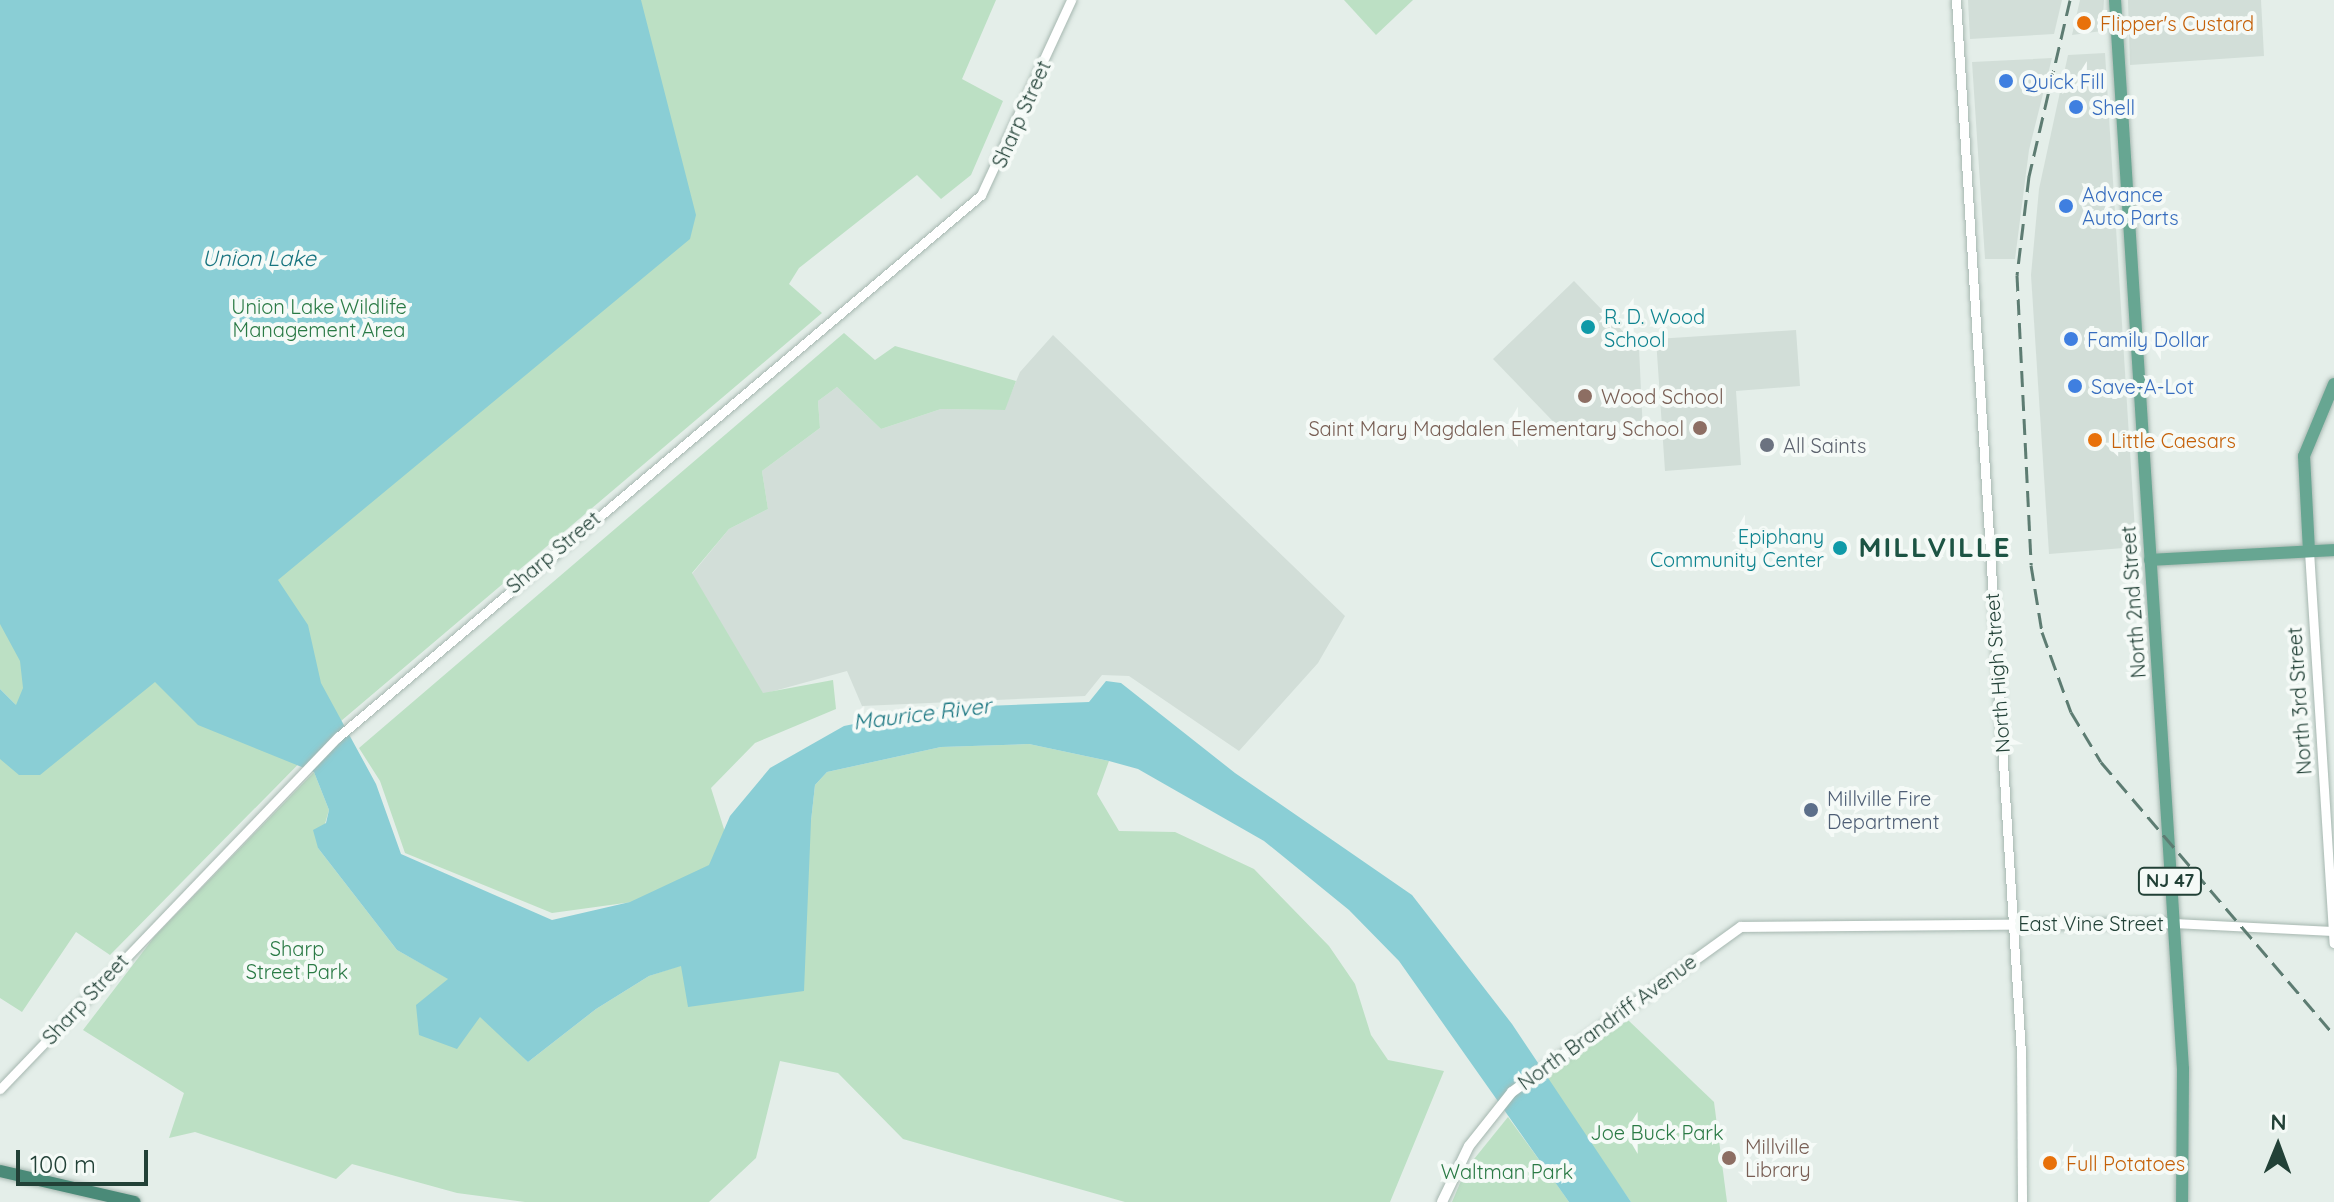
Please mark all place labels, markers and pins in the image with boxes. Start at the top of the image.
place label: Flipper's Custard [2100,11,2254,35]
marker: Flipper's Custard [2075,14,2093,32]
place label: Quick Fill [2022,69,2104,93]
marker: Quick Fill [1997,72,2015,90]
place label: Shell [2092,95,2135,119]
marker: Shell [2067,98,2085,116]
place label: Advance Auto Parts [2082,182,2179,229]
marker: Advance Auto Parts [2057,197,2075,215]
place label: R. D. Wood School [1604,304,1705,351]
marker: R. D. Wood School [1579,318,1597,336]
place label: Family Dollar [2087,327,2209,351]
marker: Family Dollar [2062,330,2080,348]
place label: Save-A-Lot [2091,374,2194,398]
marker: Save-A-Lot [2066,377,2084,395]
place label: Wood School [1601,384,1723,408]
marker: Wood School [1576,387,1594,405]
place label: Saint Mary Magdalen Elementary School [1308,416,1684,440]
marker: Saint Mary Magdalen Elementary School [1691,419,1709,437]
place label: Little Caesars [2111,428,2236,452]
marker: Little Caesars [2086,431,2104,449]
place label: All Saints [1783,433,1866,457]
marker: All Saints [1758,436,1776,454]
place label: Epiphany Community Center [1650,524,1824,571]
marker: Epiphany Community Center [1831,539,1849,557]
place label: Millville Fire Department [1827,786,1939,833]
marker: Millville Fire Department [1802,801,1820,819]
place label: Millville Library [1745,1134,1811,1181]
marker: Millville Library [1720,1149,1738,1167]
place label: Full Potatoes [2066,1151,2185,1175]
marker: Full Potatoes [2041,1154,2059,1172]

